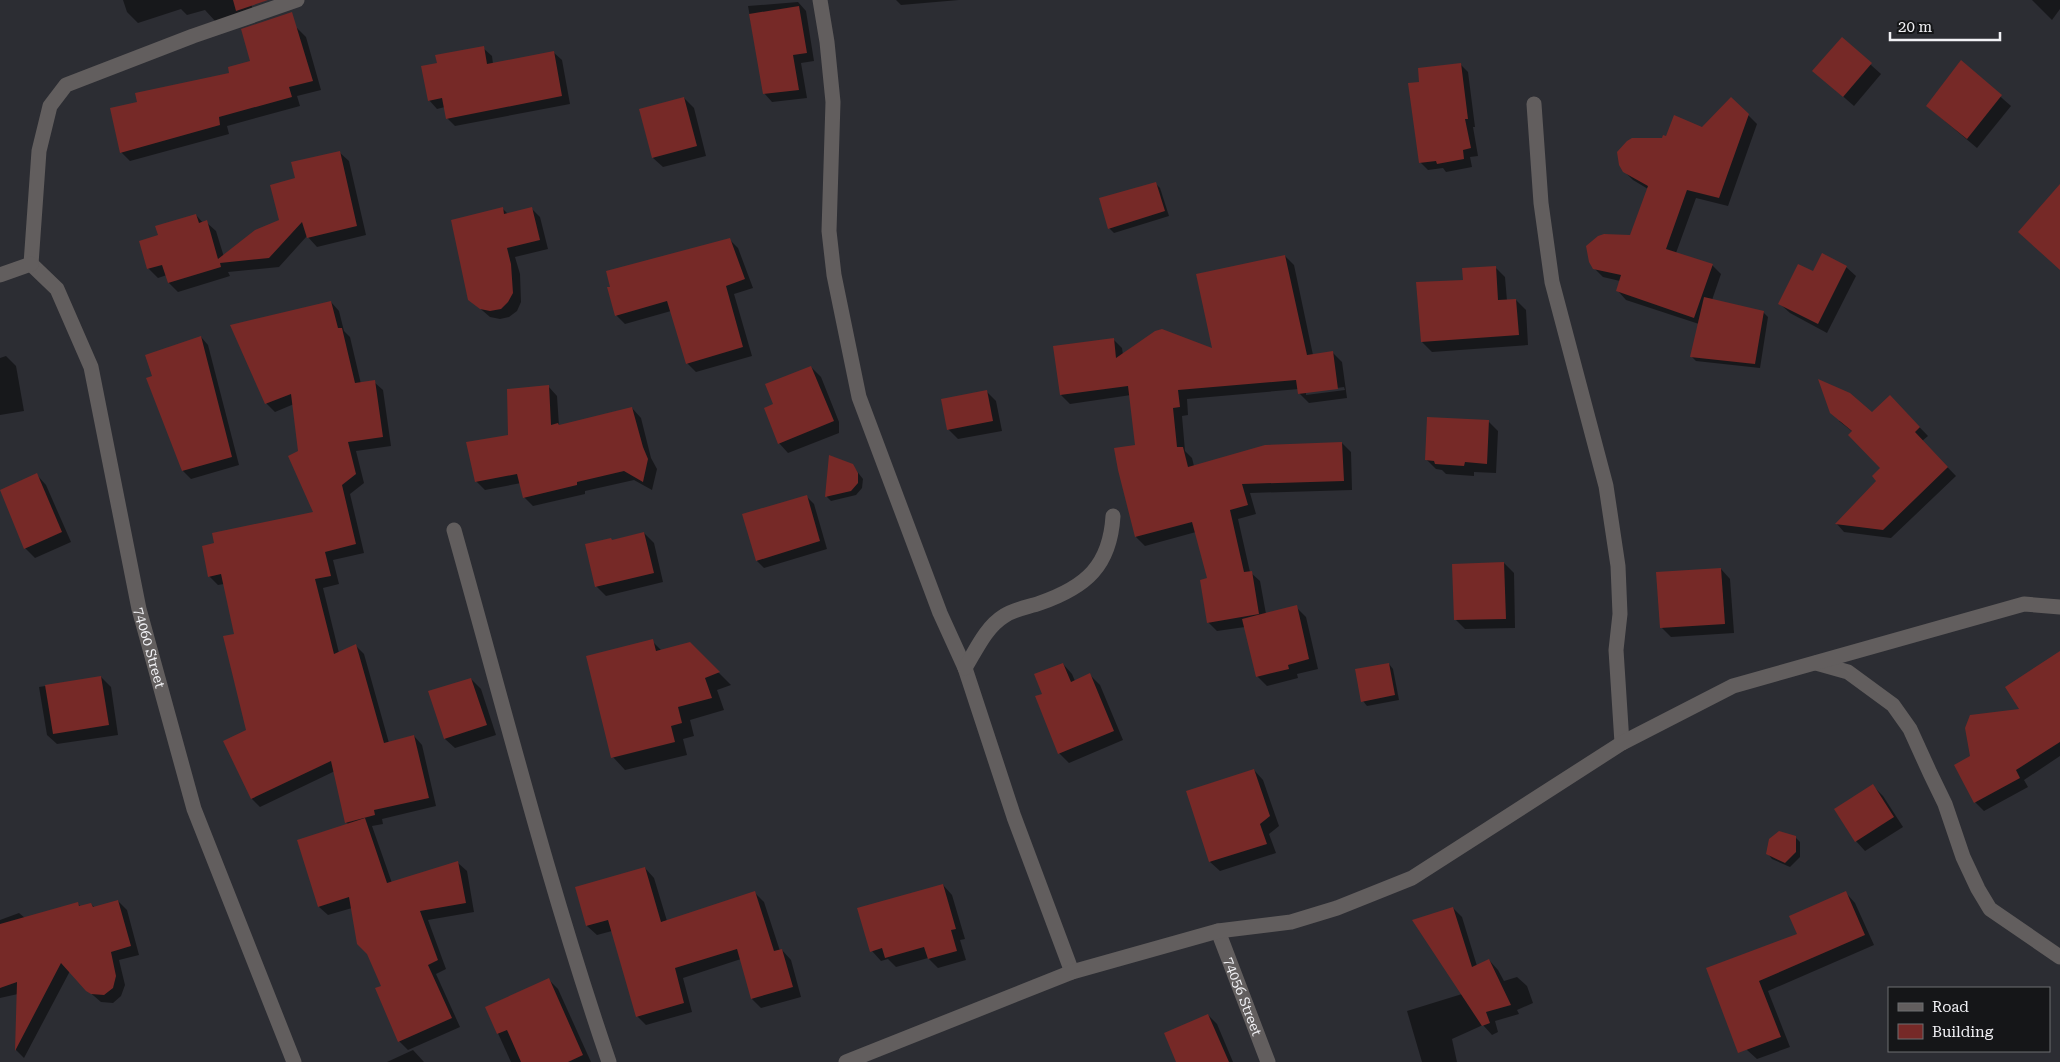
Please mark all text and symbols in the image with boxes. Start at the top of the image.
scale bar [1890,10,2000,42]
text: 20 m [1898,18,1933,36]
street label: 74060 Street [131,606,168,690]
street label: 74056 Street [1221,955,1265,1038]
legend [1888,987,2050,1052]
text: Road [1932,998,1969,1016]
text: Building [1932,1023,1994,1041]

